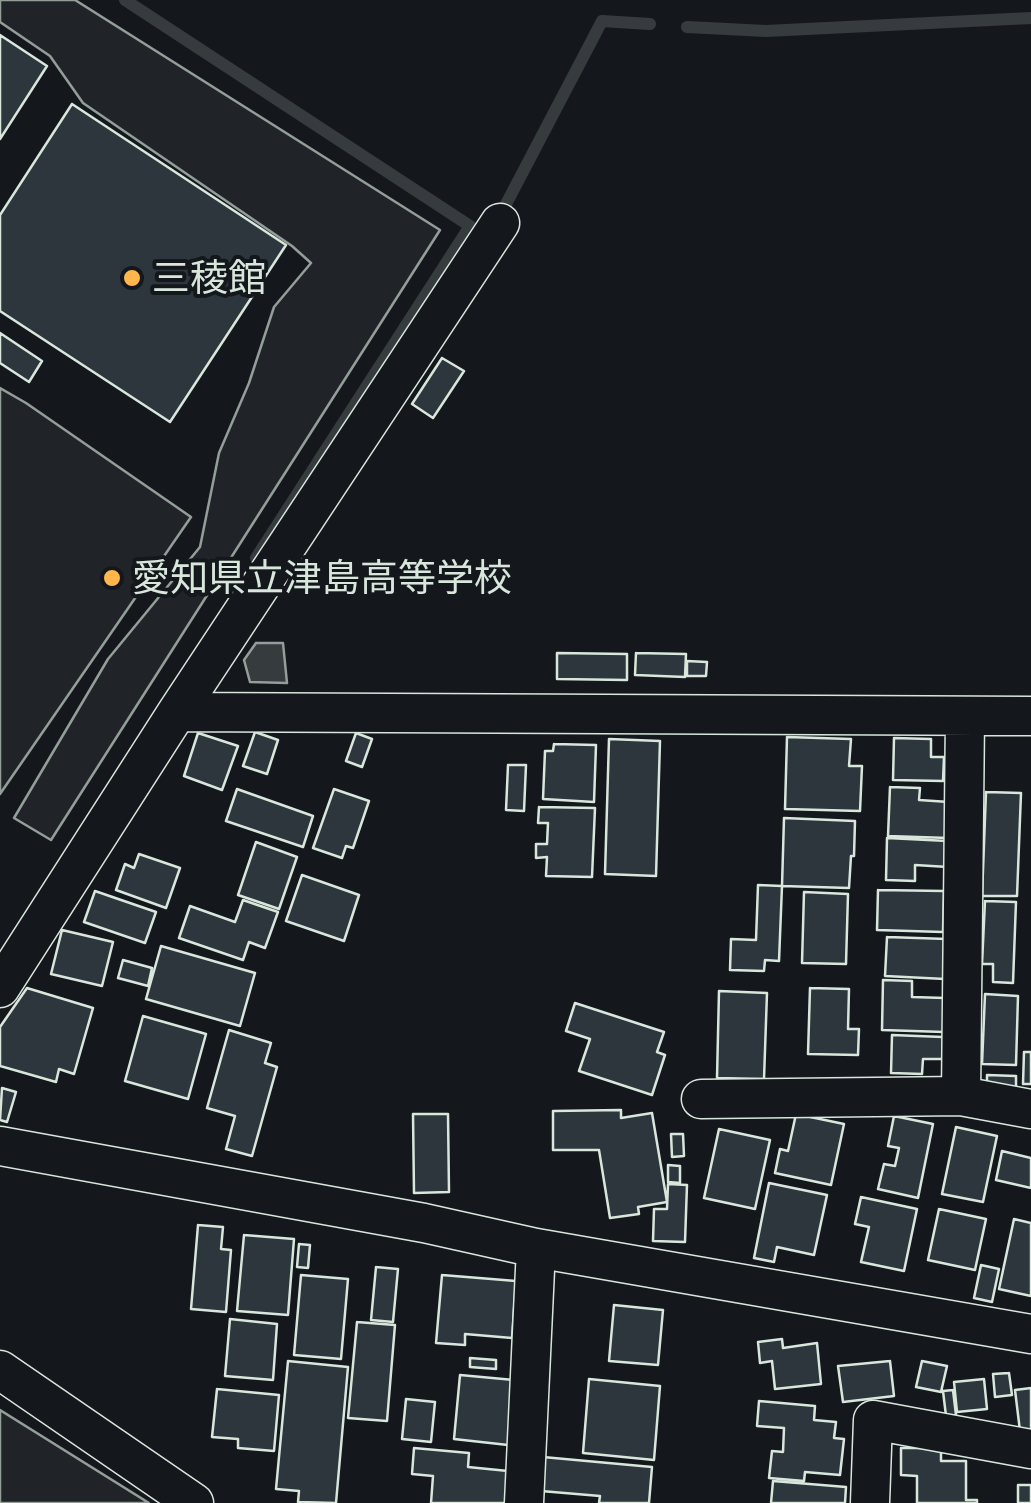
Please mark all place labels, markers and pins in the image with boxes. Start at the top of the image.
place label: 三稜館 [152,255,266,301]
marker: 三稜館 [121,267,143,289]
place label: 愛知県立津島高等学校 [132,555,512,601]
marker: 愛知県立津島高等学校 [101,567,123,589]

